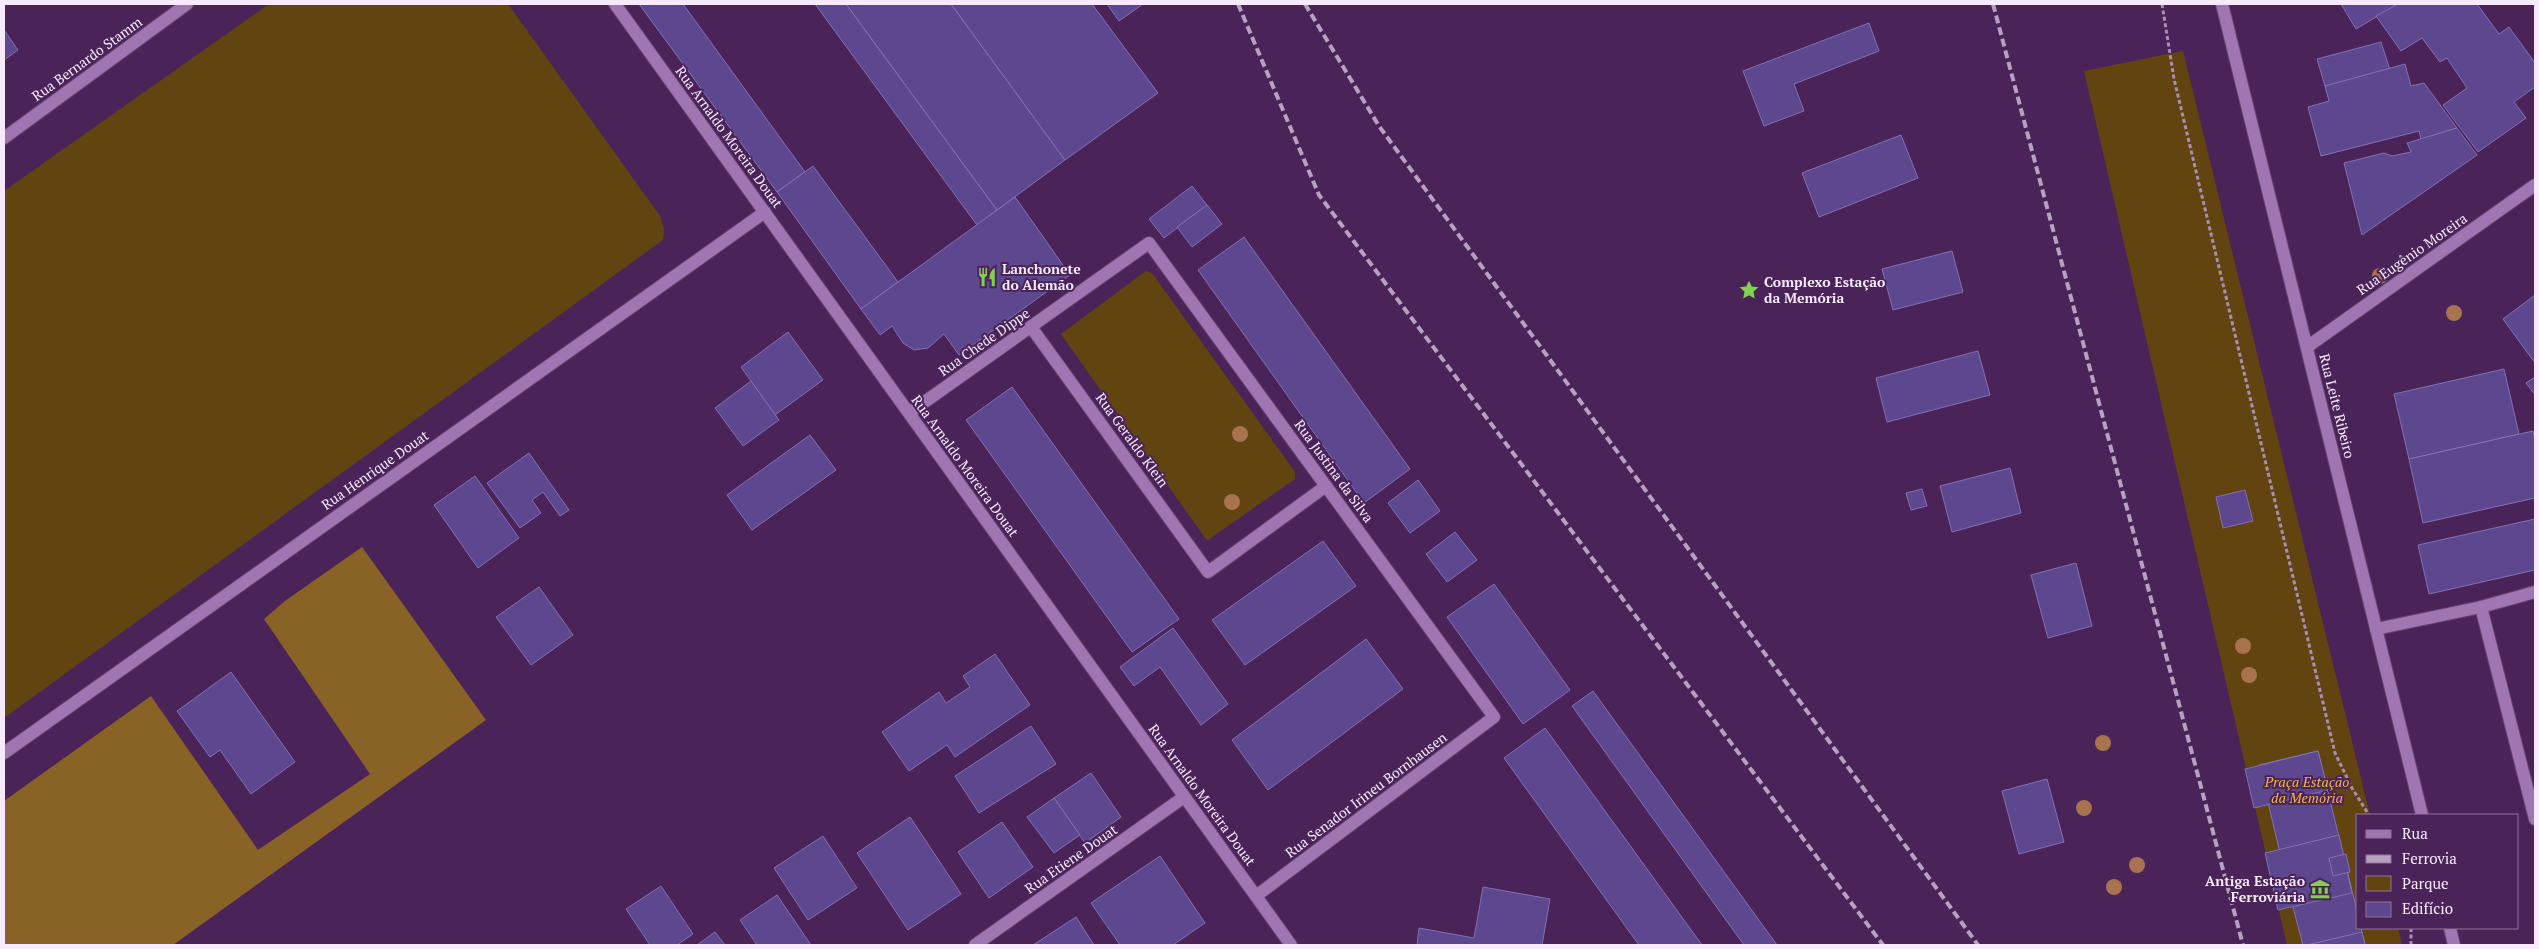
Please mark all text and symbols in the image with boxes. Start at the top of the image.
street label: Rua Bernardo Stamm [28,12,146,105]
street label: Rua Arnaldo Moreira Douat [671,62,788,212]
street label: Rua Eugênio Moreira [2353,208,2471,299]
place label: Lanchonete do Alemão [1002,259,1081,294]
restaurant icon: Lanchonete do Alemão [976,266,998,288]
place label: Complexo Estação da Memória [1764,272,1885,307]
place icon: Complexo Estação da Memória [1738,279,1760,301]
street label: Rua Chede Dippe [934,303,1033,380]
street label: Rua Leite Ribeiro [2315,352,2360,460]
street label: Rua Geraldo Klein [1092,389,1174,491]
street label: Rua Arnaldo Moreira Douat [907,391,1024,541]
street label: Rua Justina da Silva [1291,415,1378,526]
street label: Rua Henrique Douat [317,425,433,514]
street label: Rua Arnaldo Moreira Douat [1144,720,1261,870]
street label: Rua Senador Irineu Bornhausen [1281,727,1451,862]
park label: Praça Estação da Memória [2264,772,2349,807]
legend [2356,814,2519,929]
street label: Rua Etiene Douat [1021,819,1121,898]
text: Rua [2402,823,2428,843]
text: Ferrovia [2402,848,2457,868]
place label: Antiga Estação Ferroviária [2205,871,2305,906]
text: Parque [2402,873,2449,893]
museum icon: Antiga Estação Ferroviária [2309,878,2331,900]
text: Edifício [2402,898,2453,918]

